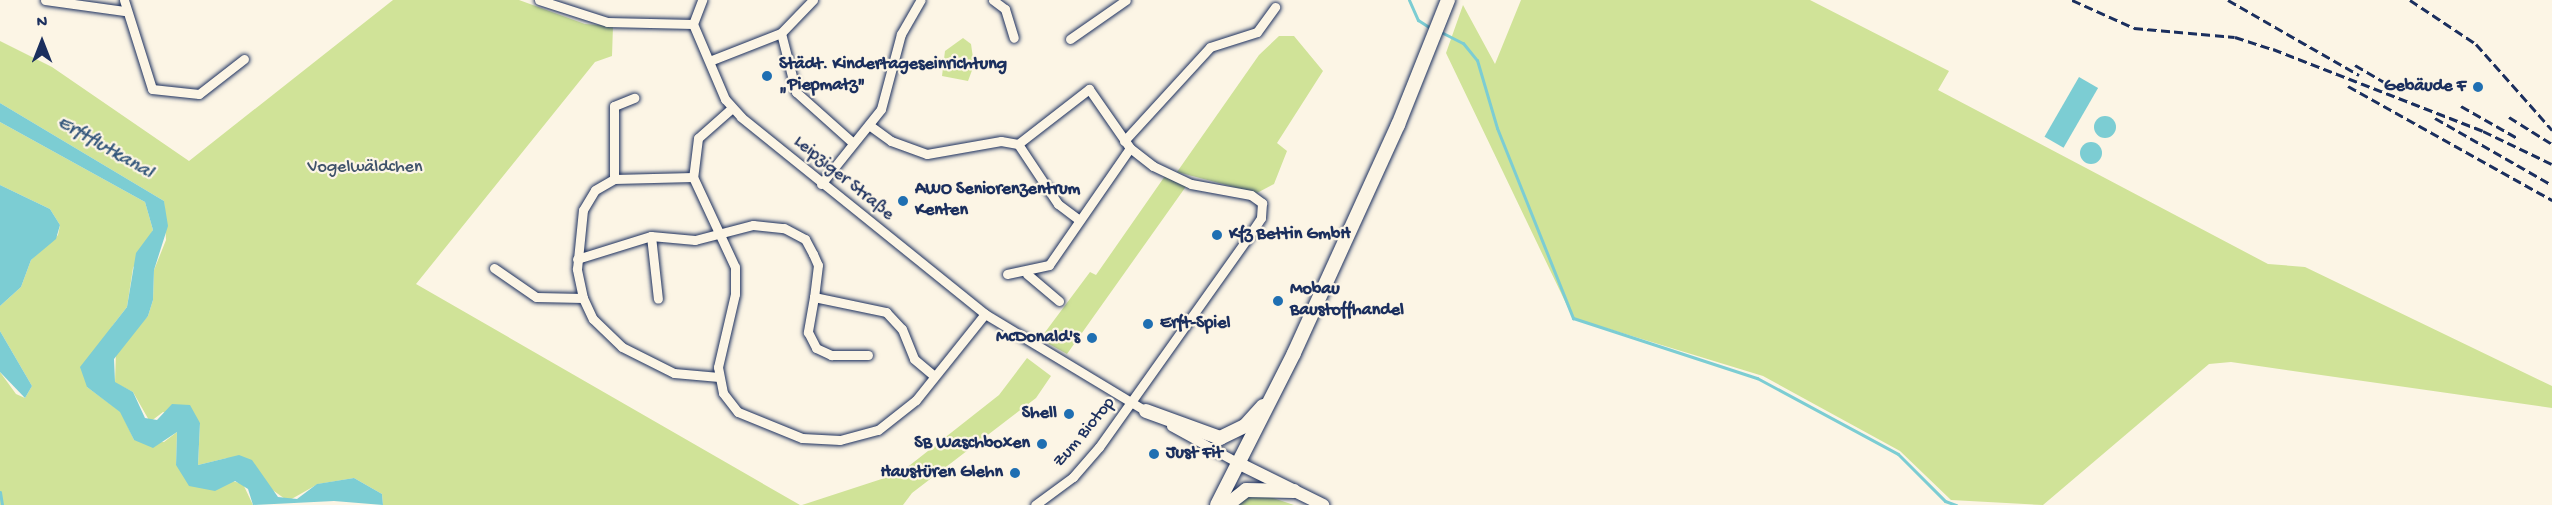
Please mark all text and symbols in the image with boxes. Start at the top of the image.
north arrow [12,12,72,72]
text: N [37,14,47,33]
place label: Städt. Kindertageseinrichtung „Piepmatz" [779,55,1007,98]
marker: Städt. Kindertageseinrichtung „Piepmatz" [760,69,774,83]
place label: Gebäude F [2384,76,2466,98]
marker: Gebäude F [2471,80,2485,94]
water label: Erftflutkanal [53,111,157,185]
street label: Leipziger Straße [788,132,898,226]
park label: Vogelwäldchen [308,157,422,179]
place label: AWO Seniorenzentrum Kenten [915,180,1080,222]
marker: AWO Seniorenzentrum Kenten [896,194,910,208]
place label: Kfz Bettin GmbH [1229,224,1350,246]
marker: Kfz Bettin GmbH [1210,228,1224,242]
place label: Mobau Baustoffhandel [1290,280,1404,322]
marker: Mobau Baustoffhandel [1271,294,1285,308]
place label: Erft-Spiel [1160,313,1230,335]
marker: Erft-Spiel [1141,317,1155,331]
place label: McDonald's [996,327,1080,349]
marker: McDonald's [1085,331,1099,345]
street label: Zum Biotop [1049,393,1121,473]
place label: Shell [1022,403,1057,425]
marker: Shell [1062,407,1076,421]
place label: SB Waschboxen [914,433,1030,455]
marker: SB Waschboxen [1035,437,1049,451]
place label: Just Fit [1166,443,1223,465]
marker: Just Fit [1147,447,1161,461]
place label: Haustüren Glehn [881,462,1003,484]
marker: Haustüren Glehn [1008,466,1022,480]

